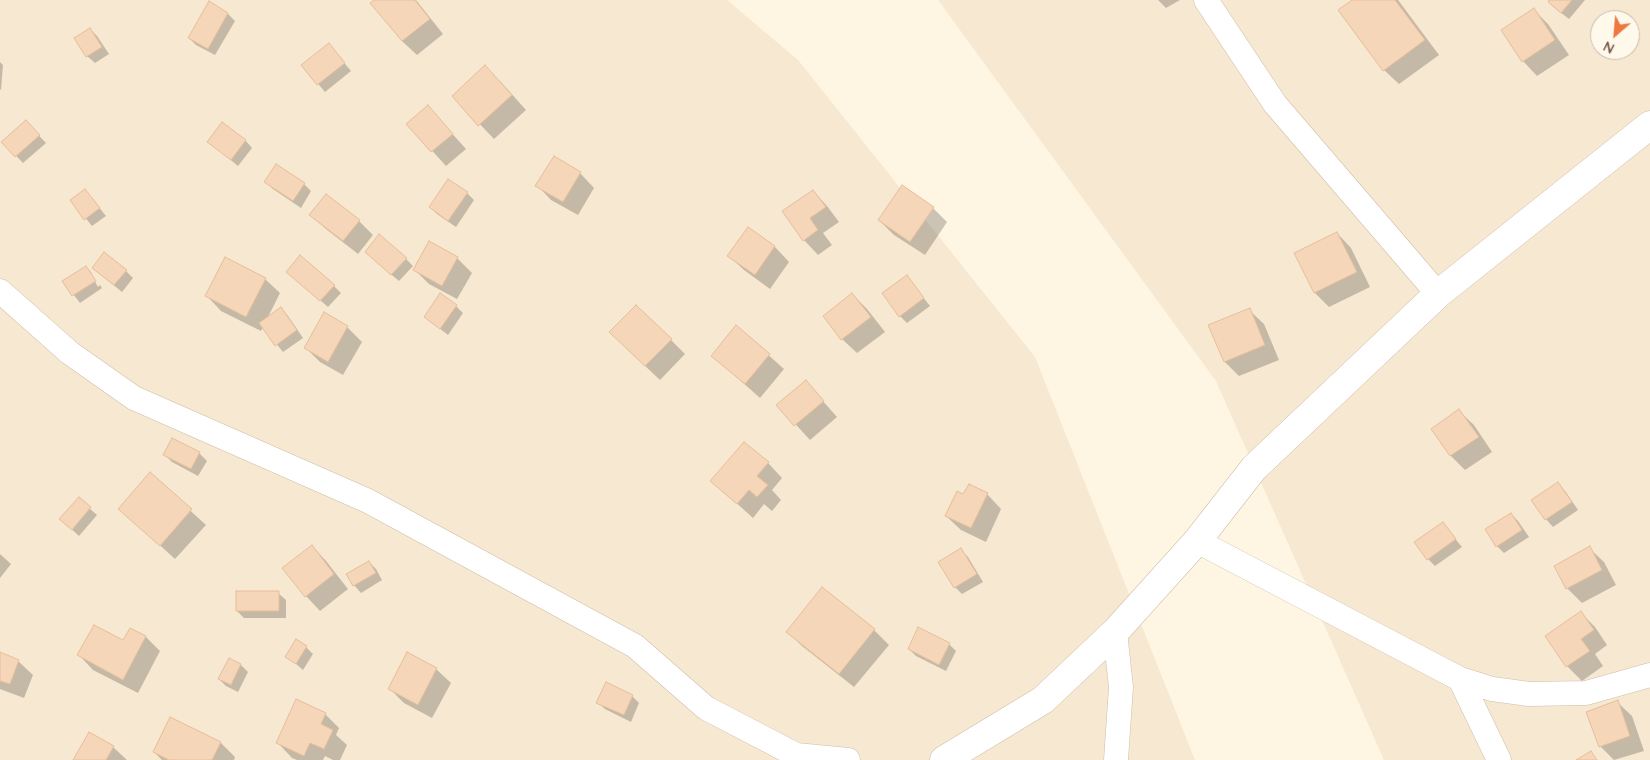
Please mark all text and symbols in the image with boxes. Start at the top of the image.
north arrow [1590,10,1640,60]
text: N [1600,37,1617,58]

